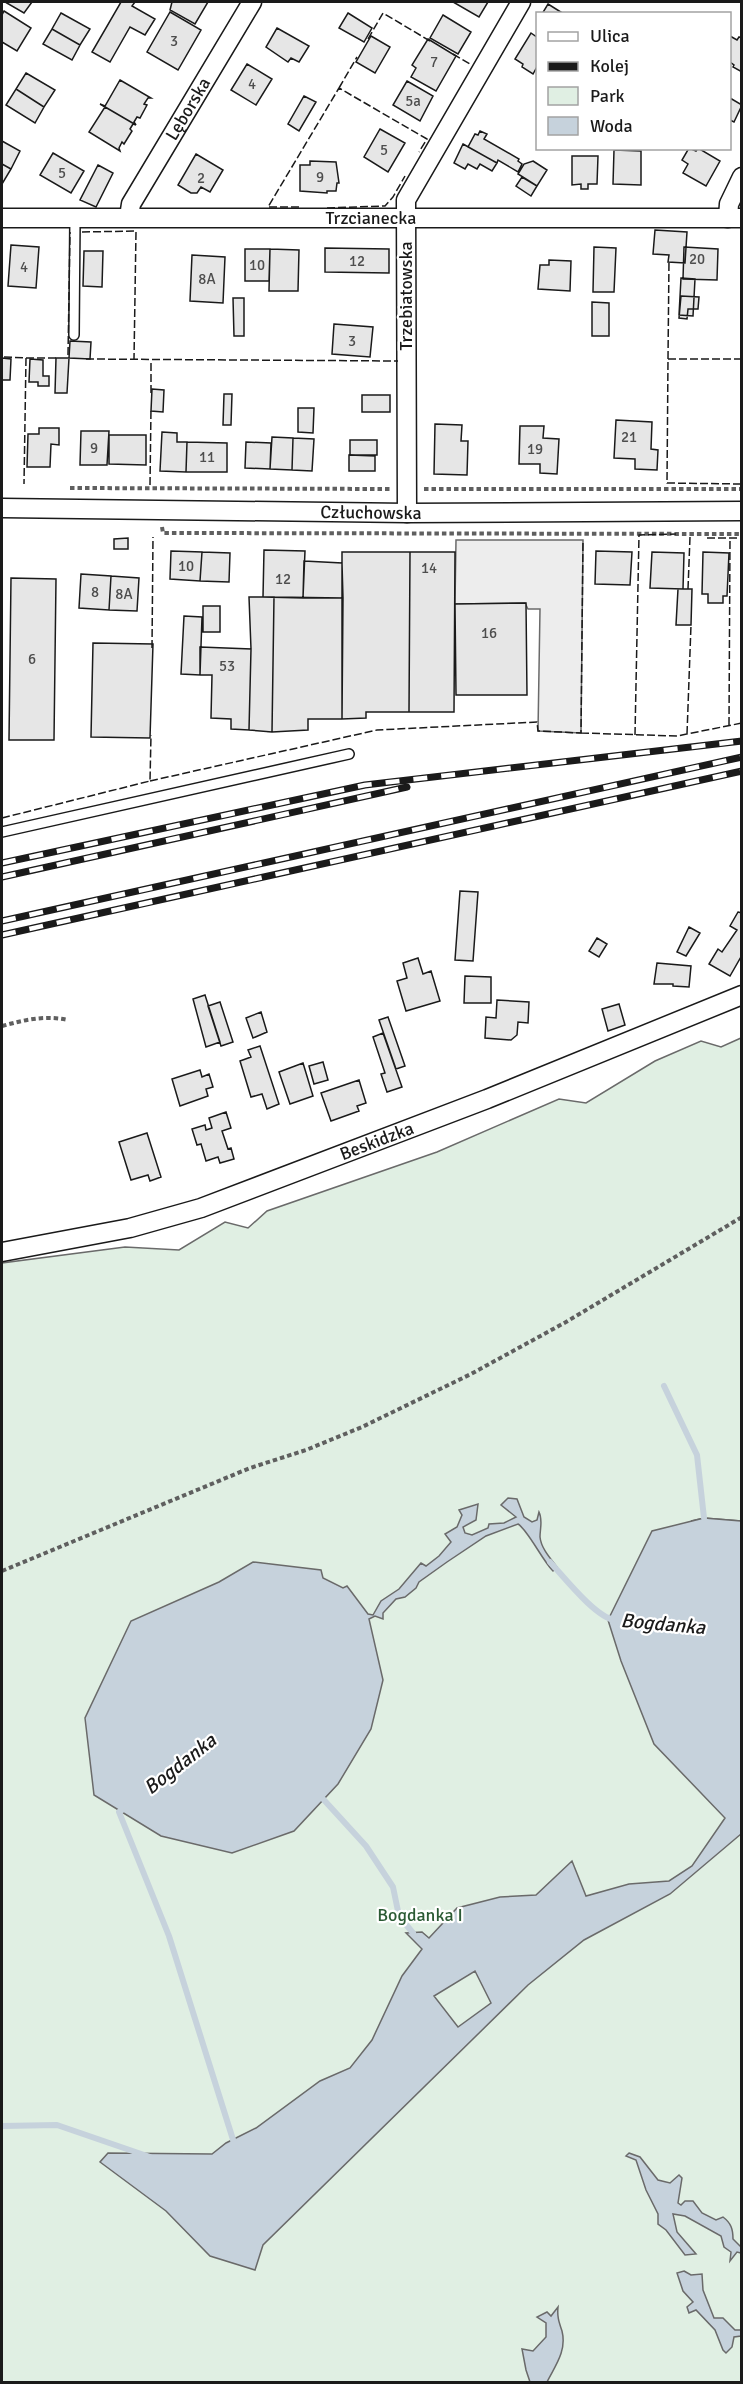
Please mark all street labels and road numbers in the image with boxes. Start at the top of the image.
street label: Lęborska [161,73,215,144]
street label: Trzcianecka [326,207,416,229]
street label: Trzebiatowska [395,241,417,351]
street label: Człuchowska [320,501,422,524]
street label: Beskidzka [337,1117,417,1165]

